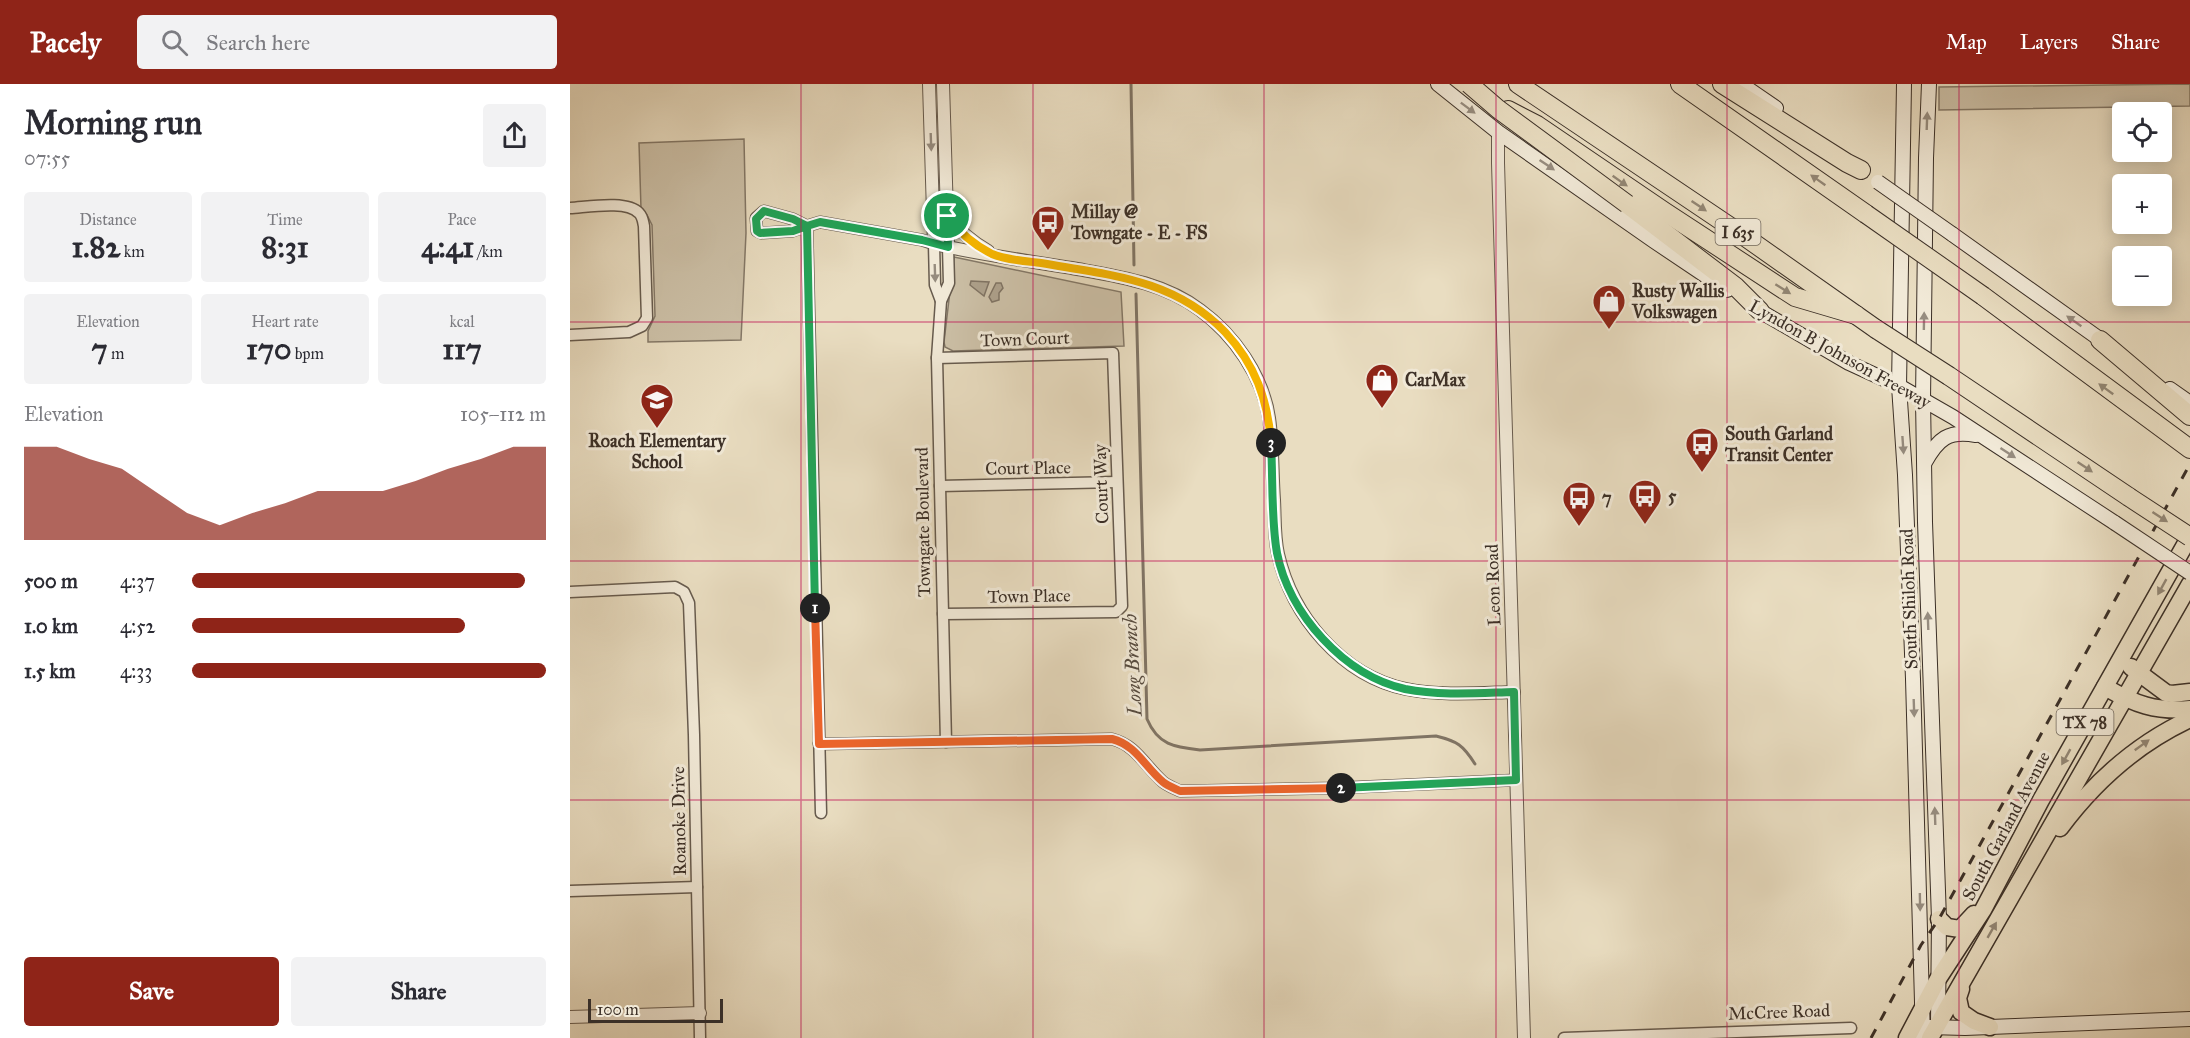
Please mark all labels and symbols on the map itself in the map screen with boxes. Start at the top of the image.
one-way arrow [1460,102,1476,115]
one-way arrow [1923,111,1932,130]
one-way arrow [926,133,935,152]
one-way arrow [1539,159,1555,170]
one-way arrow [1811,174,1827,186]
one-way arrow [1612,175,1628,186]
pin [921,190,972,241]
one-way arrow [1690,200,1707,211]
place label: Millay @ Towngate - E - FS [1070,201,1208,245]
bus stop icon: Millay @ Towngate - E - FS [1030,204,1066,251]
road number: I 635 [1716,219,1760,245]
one-way arrow [930,264,939,283]
place label: Rusty Wallis Volkswagen [1631,280,1725,324]
shop icon: Rusty Wallis Volkswagen [1591,283,1627,330]
one-way arrow [1775,283,1791,294]
street label: Lyndon B Johnson Freeway [1745,295,1935,414]
one-way arrow [1919,311,1929,330]
one-way arrow [2066,315,2082,327]
street label: Town Court [980,326,1071,352]
shop icon: CarMax [1364,362,1400,409]
place label: CarMax [1405,369,1466,391]
school or university icon: Roach Elementary School [639,382,675,429]
one-way arrow [2099,383,2114,395]
place label: South Garland Transit Center [1724,423,1834,466]
bus stop icon: South Garland Transit Center [1684,426,1720,473]
pin: 3 [1256,428,1286,458]
place label: Roach Elementary School [588,430,727,473]
one-way arrow [1899,435,1908,454]
street label: Court Way [1089,443,1113,524]
street label: Towngate Boulevard [911,447,936,597]
one-way arrow [2000,448,2016,459]
street label: Court Place [985,456,1071,480]
one-way arrow [2077,461,2093,472]
bus stop icon: 5 [1627,478,1663,525]
bus stop icon: 7 [1561,480,1597,527]
place label: 5 [1668,485,1677,507]
place label: 7 [1602,487,1612,509]
one-way arrow [2151,511,2167,523]
street label: South Shiloh Road [1896,528,1922,670]
street label: Leon Road [1481,544,1505,626]
one-way arrow [2156,579,2167,595]
street label: Town Place [987,584,1071,608]
pin: 1 [800,593,830,623]
one-way arrow [1924,612,1933,631]
water label: Long Branch [1117,613,1147,718]
one-way arrow [1909,698,1919,717]
road number: TX 78 [2056,709,2114,735]
one-way arrow [2134,739,2150,751]
street label: South Garland Avenue [1957,748,2055,904]
one-way arrow [2061,748,2071,765]
street label: Roanoke Drive [667,766,691,876]
pin: 2 [1326,773,1356,803]
one-way arrow [1930,807,1940,826]
one-way arrow [1915,893,1924,912]
one-way arrow [1987,921,1997,938]
scale bar [588,996,723,1024]
street label: McCree Road [1728,999,1830,1025]

